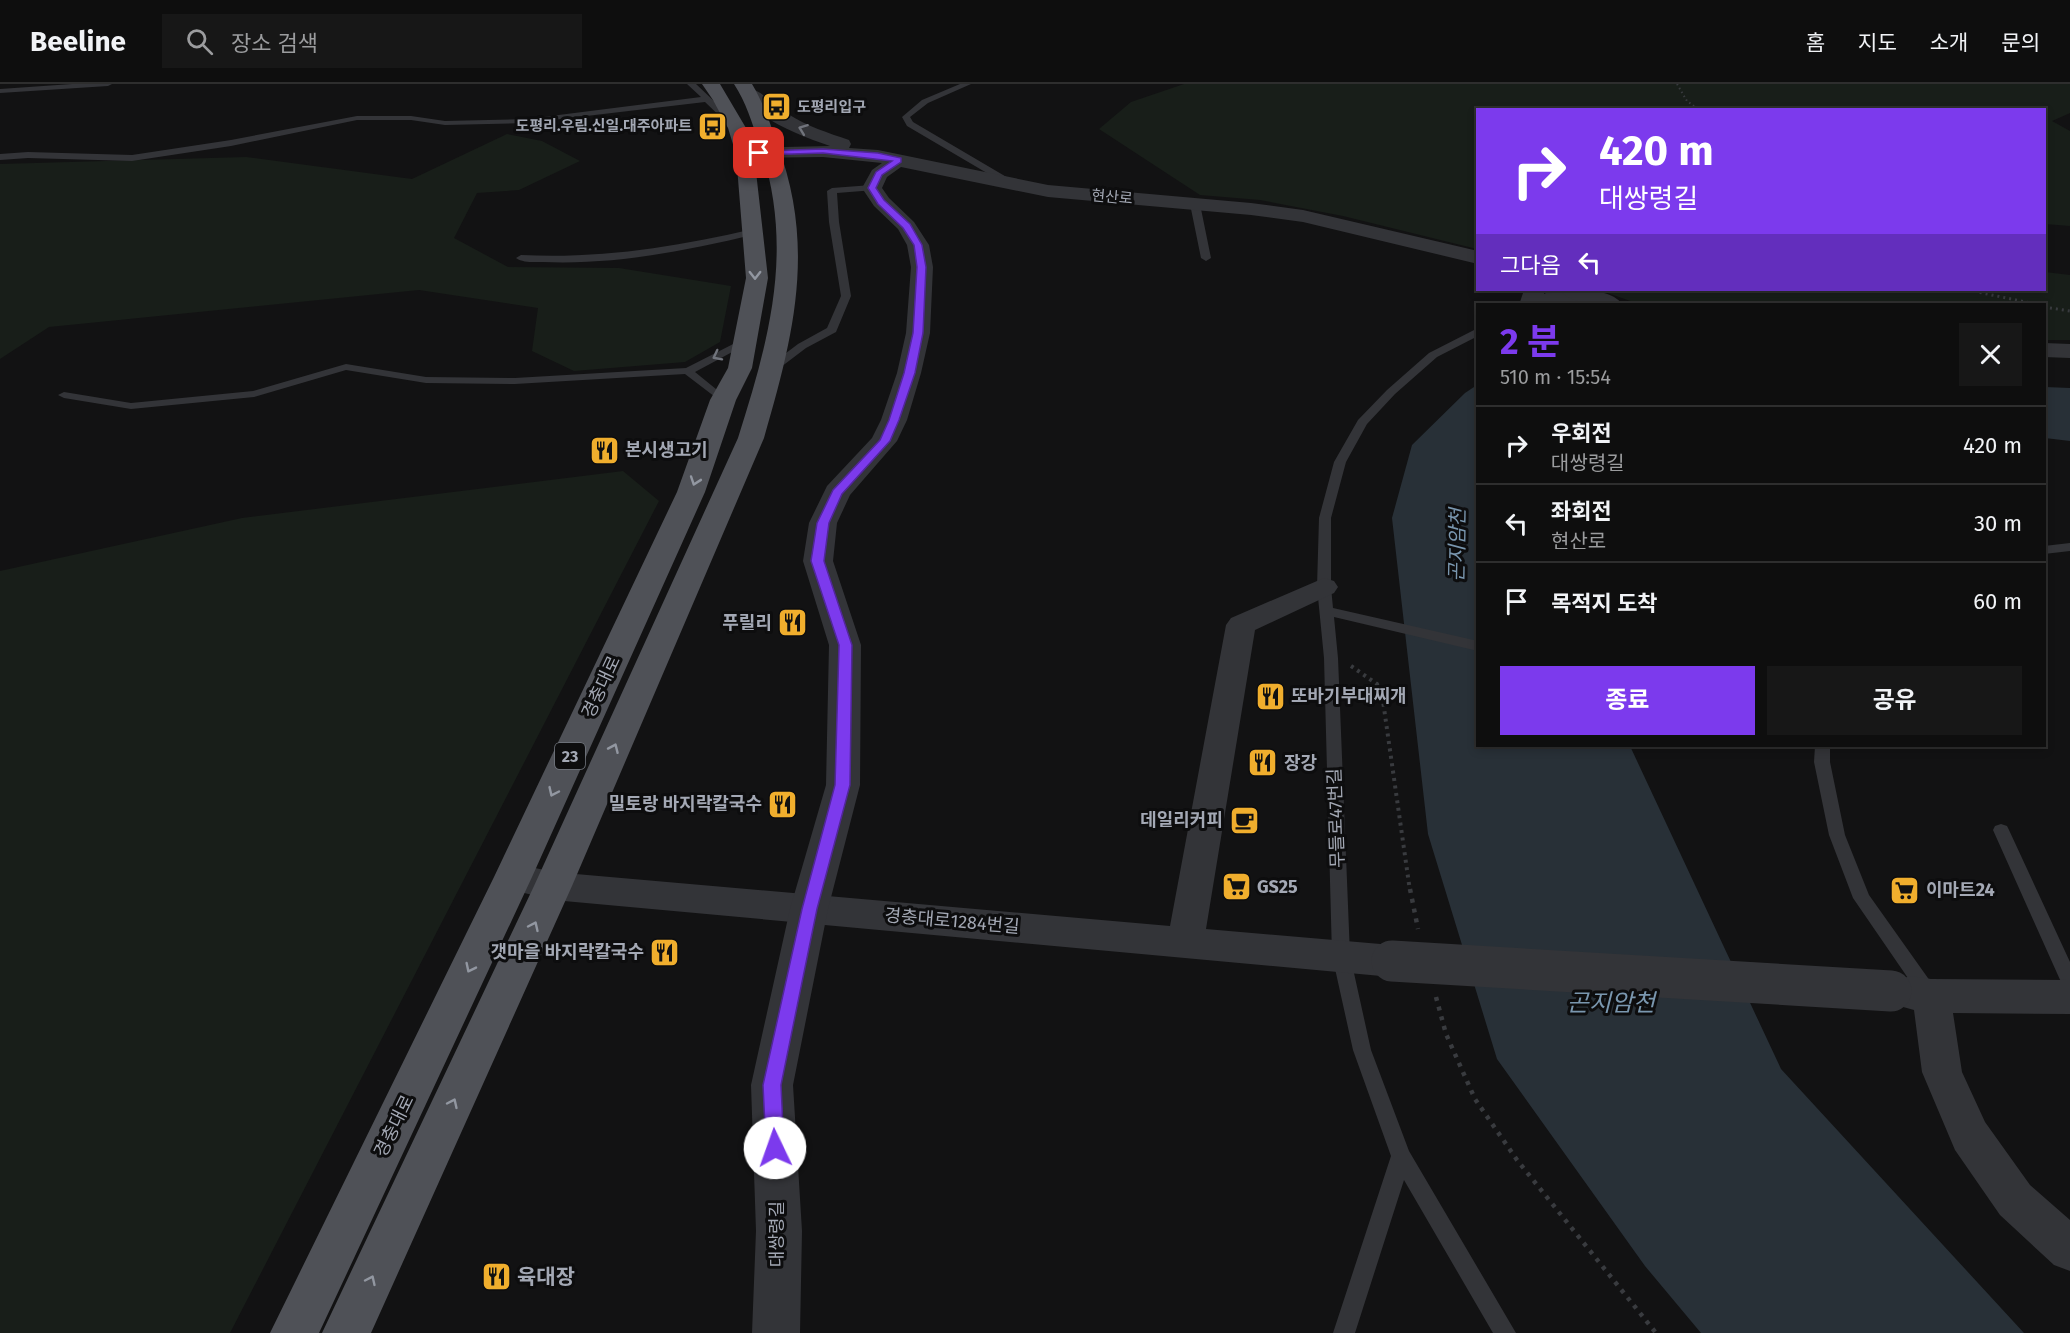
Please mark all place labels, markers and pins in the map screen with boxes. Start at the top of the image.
bus stop icon: 도평리입구 [760,91,792,123]
place label: 도평리입구 [797,98,866,116]
bus stop icon: 도평리.우림.신일.대주아파트 [697,110,729,142]
place label: 도평리.우림.신일.대주아파트 [516,117,692,135]
pin [733,127,784,178]
restaurant icon: 본시생고기 [588,434,620,466]
place label: 본시생고기 [625,439,708,461]
restaurant icon: 푸릴리 [777,607,809,639]
place label: 푸릴리 [722,612,772,634]
restaurant icon: 또바기부대찌개 [1254,680,1286,712]
place label: 또바기부대찌개 [1291,685,1407,707]
restaurant icon: 장강 [1247,747,1279,779]
place label: 장강 [1284,752,1318,774]
restaurant icon: 밀토랑 바지락칼국수 [767,788,799,820]
place label: 밀토랑 바지락칼국수 [609,793,762,815]
cafe icon: 데일리커피 [1228,804,1260,836]
place label: 데일리커피 [1140,809,1223,831]
supermarket icon: GS25 [1220,871,1252,903]
supermarket icon: 이마트24 [1889,874,1921,906]
place label: GS25 [1257,876,1298,898]
place label: 이마트24 [1926,879,1995,901]
restaurant icon: 갯마을 바지락칼국수 [649,936,681,968]
place label: 갯마을 바지락칼국수 [491,941,644,963]
restaurant icon: 육대장 [480,1261,512,1293]
place label: 육대장 [517,1264,575,1290]

